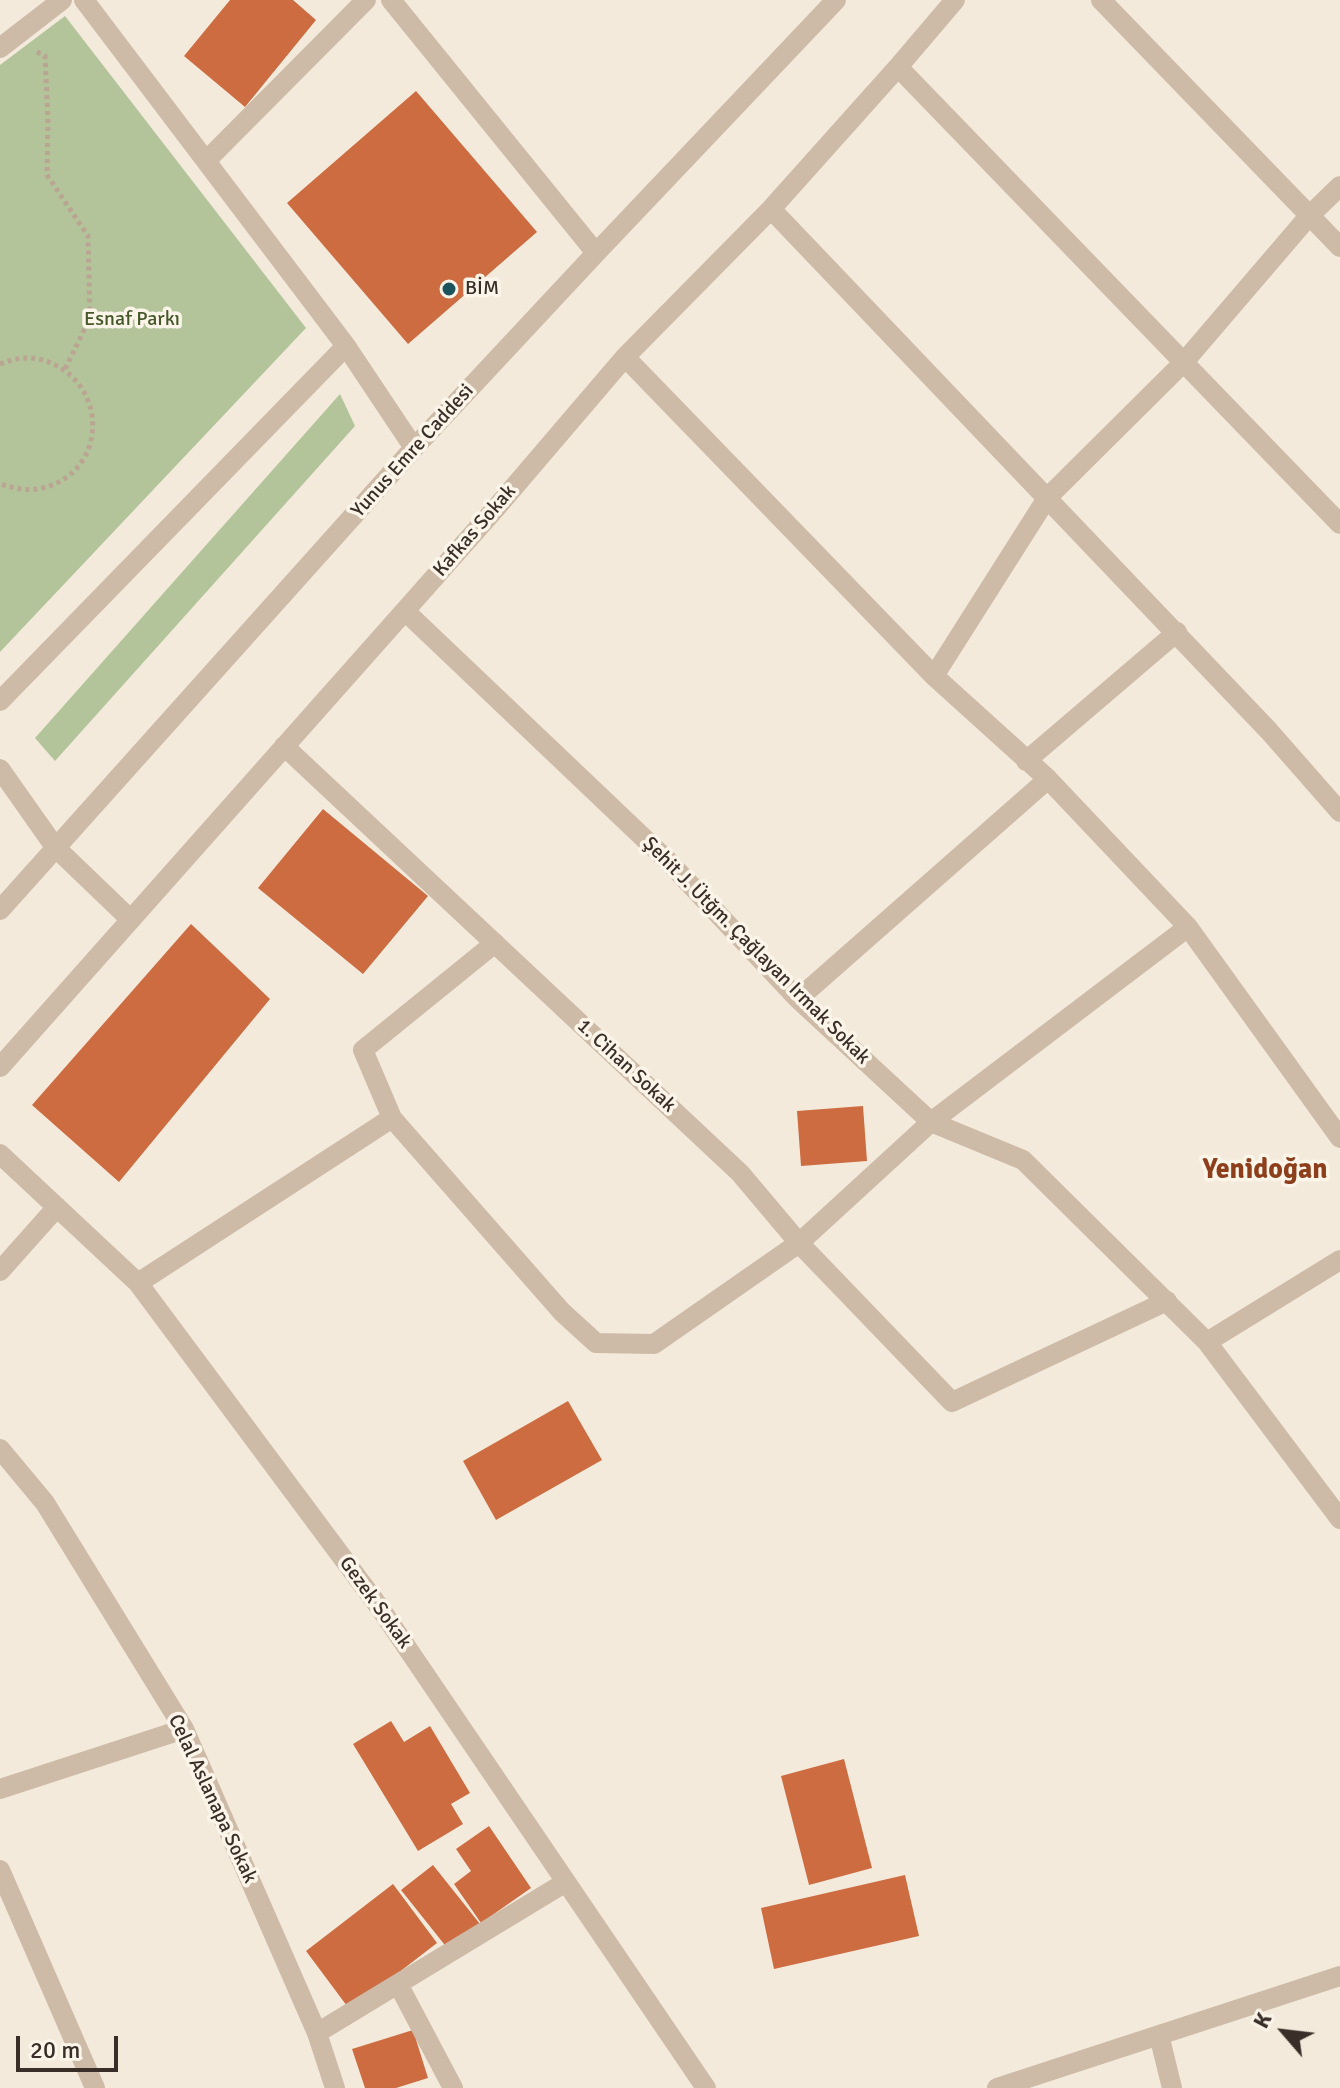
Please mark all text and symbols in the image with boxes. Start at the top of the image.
place label: BİM [465,277,499,301]
marker: BİM [440,280,458,298]
park label: Esnaf Parkı [84,308,180,332]
street label: Yunus Emre Caddesi [347,379,479,523]
street label: Kafkas Sokak [429,480,521,582]
street label: Şehit J. Ütğm. Çağlayan Irmak Sokak [637,832,875,1070]
street label: 1. Cihan Sokak [572,1014,680,1118]
district label: Yenidoğan [1202,1154,1328,1188]
street label: Gezek Sokak [334,1552,416,1654]
street label: Celal Aslanapa Sokak [162,1711,262,1887]
north arrow [1244,1992,1324,2072]
text: K [1247,2008,1277,2033]
scale bar [20,2020,122,2070]
text: 20 m [30,2035,80,2065]

